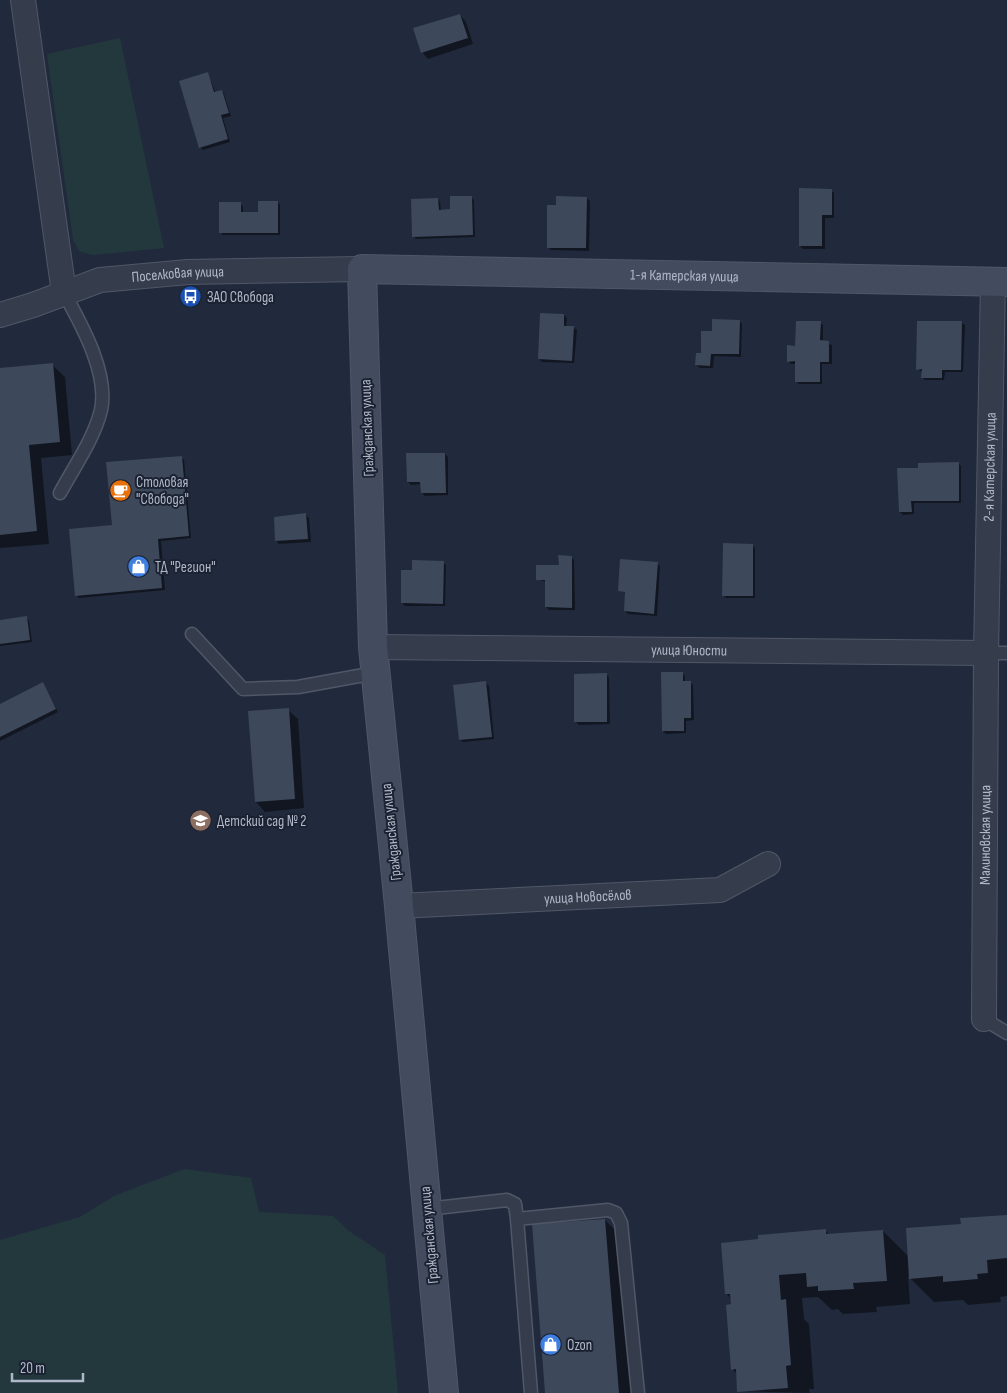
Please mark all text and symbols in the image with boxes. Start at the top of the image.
street label: Поселковая улица [131,262,224,287]
street label: 1-я Катерская улица [630,265,739,287]
bus stop icon: ЗАО Свобода [179,285,203,309]
place label: ЗАО Свобода [207,288,274,307]
street label: Гражданская улица [356,379,379,477]
street label: 2-я Катерская улица [979,412,1001,522]
place label: Столовая "Свобода" [136,473,189,509]
cafe icon: Столовая "Свобода" [108,479,132,503]
shop icon: ТД "Регион" [127,555,151,579]
place label: ТД "Регион" [155,558,216,577]
street label: улица Юности [651,641,727,660]
street label: Гражданская улица [377,782,406,881]
street label: Малиновская улица [976,785,995,885]
school or university icon: Детский сад № 2 [189,809,213,833]
place label: Детский сад № 2 [217,812,306,831]
street label: улица Новосёлов [543,885,632,909]
street label: Гражданская улица [416,1185,443,1284]
shop icon: Ozon [539,1333,563,1357]
place label: Ozon [567,1336,592,1355]
scale bar [12,1350,84,1382]
text: 20 m [20,1359,45,1378]

